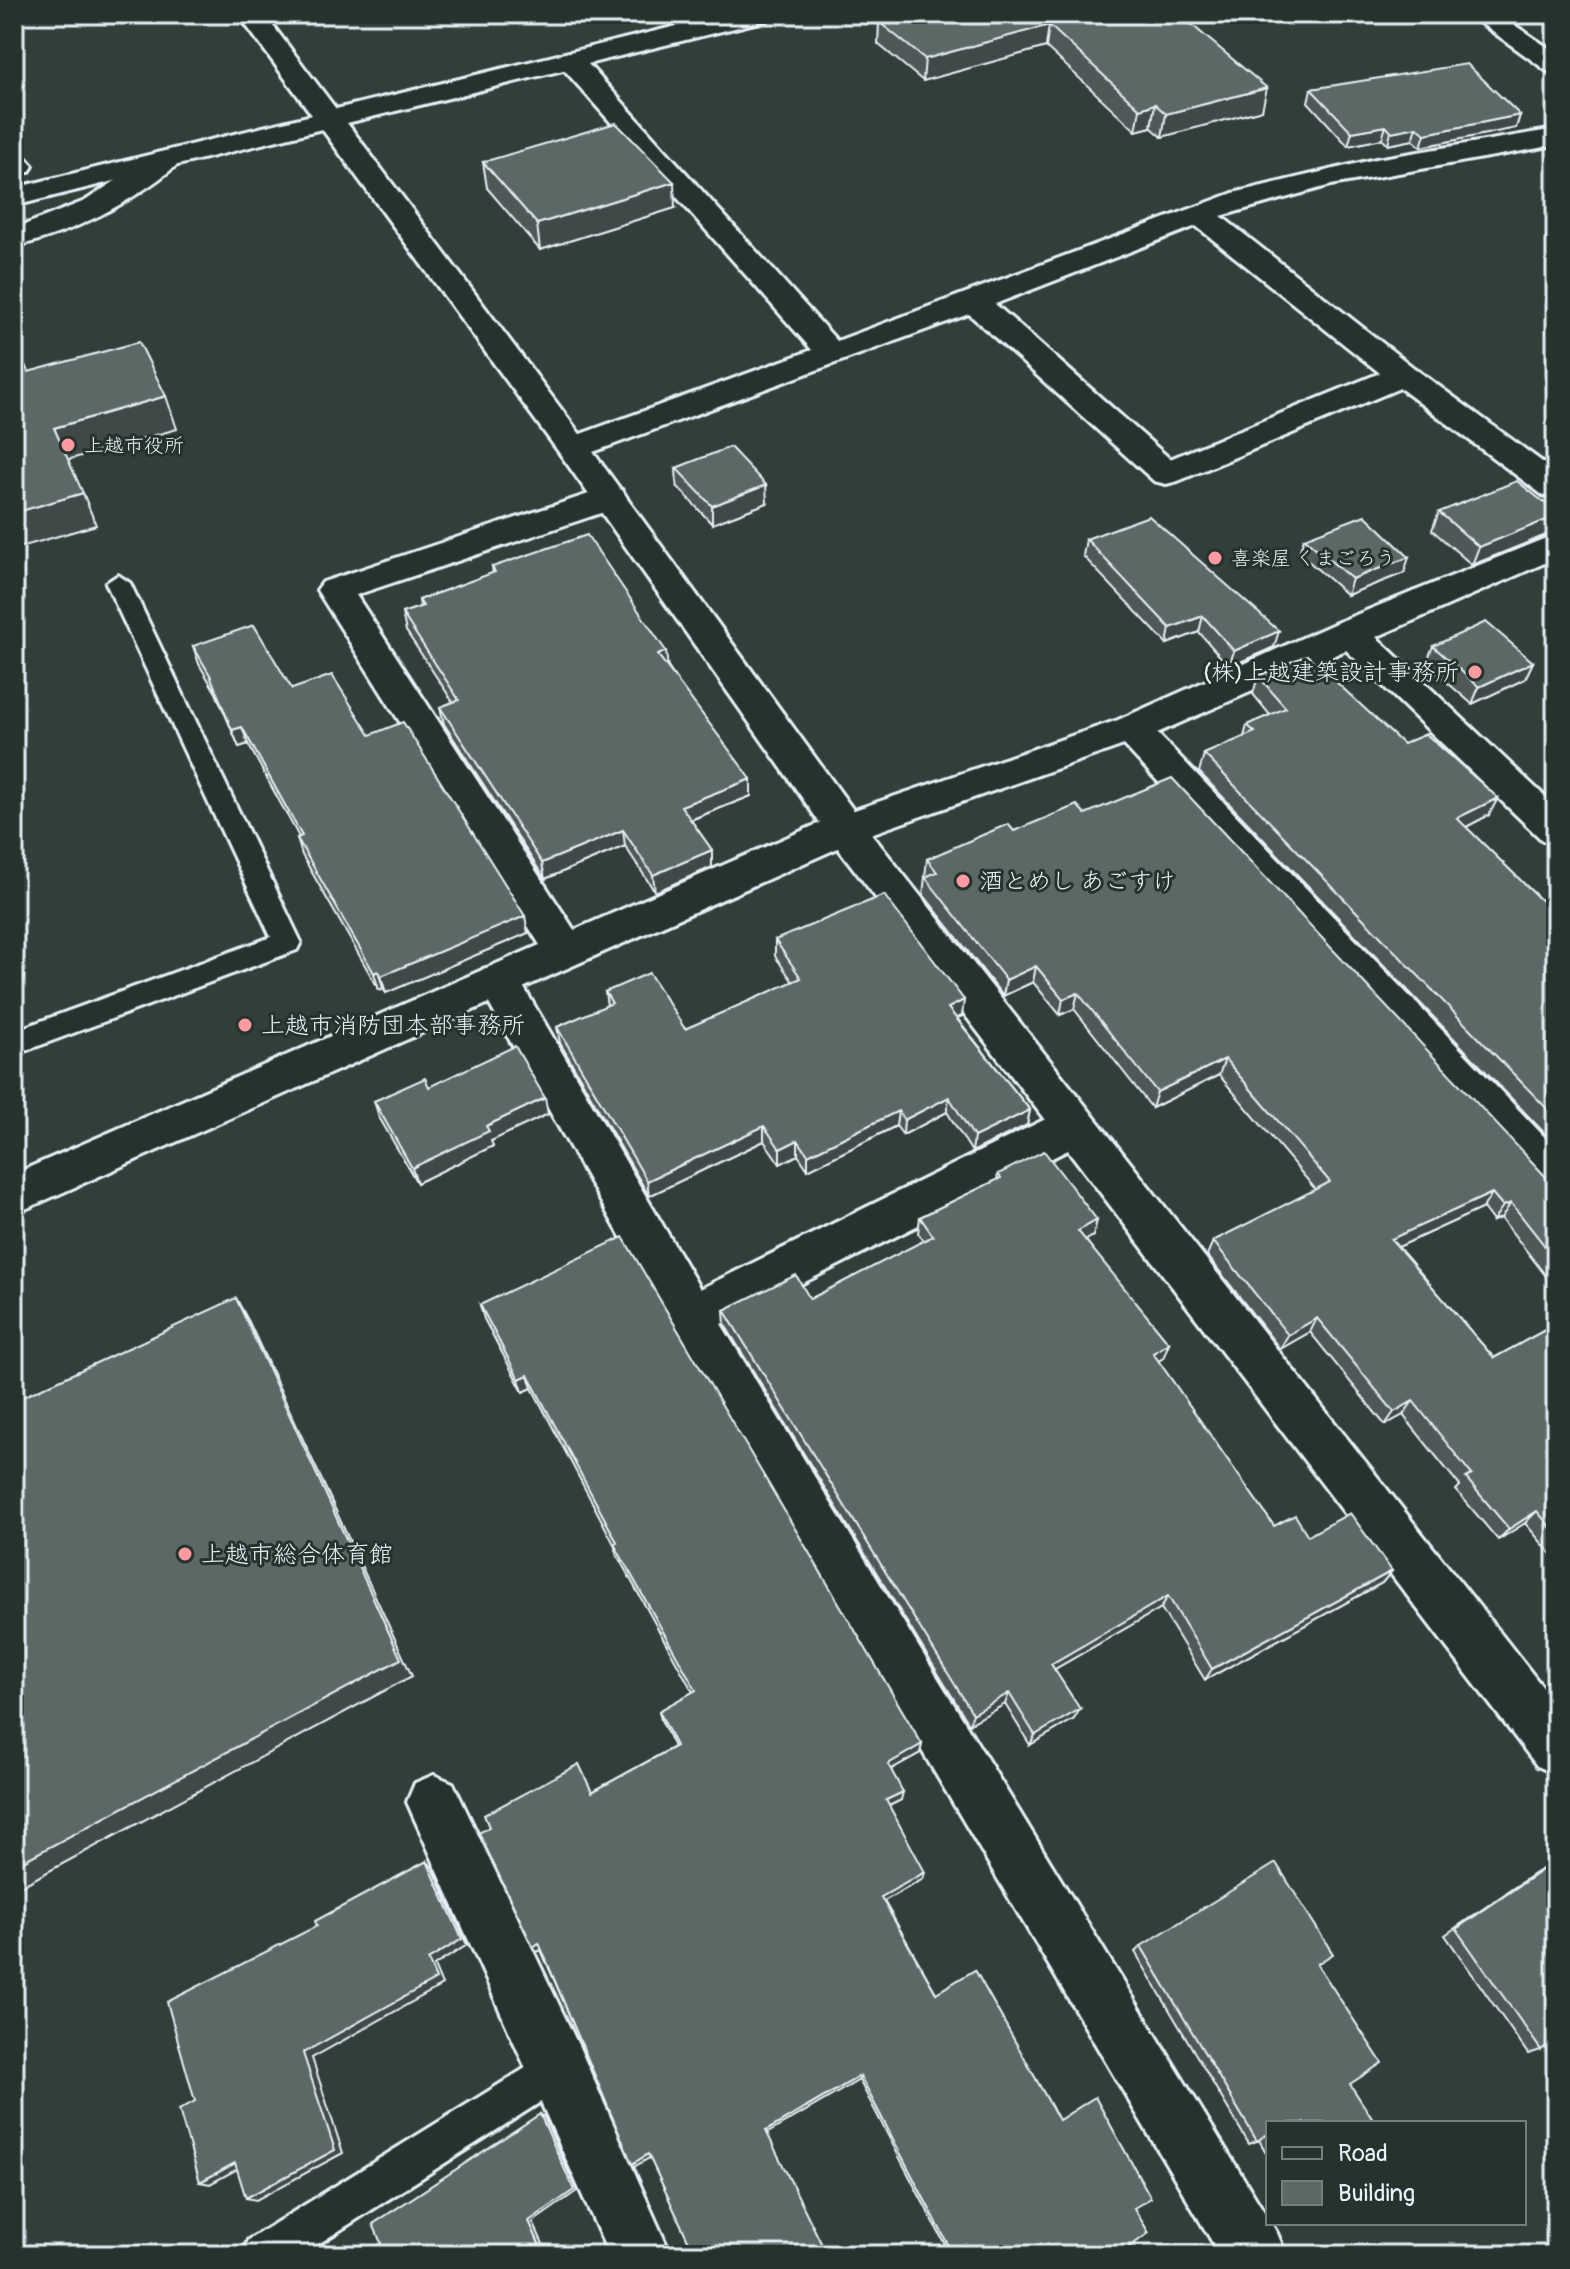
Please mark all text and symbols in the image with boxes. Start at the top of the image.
place label: 上越市役所 [84,433,184,458]
marker: 上越市役所 [59,436,77,454]
place label: 喜楽屋 くまごろう [1231,546,1396,571]
marker: 喜楽屋 くまごろう [1206,549,1224,567]
place label: (株)上越建築設計事務所 [1203,658,1459,687]
marker: (株)上越建築設計事務所 [1466,663,1484,681]
place label: 酒とめし あごすけ [979,867,1176,896]
marker: 酒とめし あごすけ [954,872,972,890]
place label: 上越市消防団本部事務所 [261,1011,525,1040]
marker: 上越市消防団本部事務所 [236,1016,254,1034]
place label: 上越市総合体育館 [201,1540,393,1569]
marker: 上越市総合体育館 [176,1545,194,1563]
legend [1266,2121,1526,2225]
text: Road [1338,2139,1388,2168]
text: Building [1338,2179,1415,2208]

